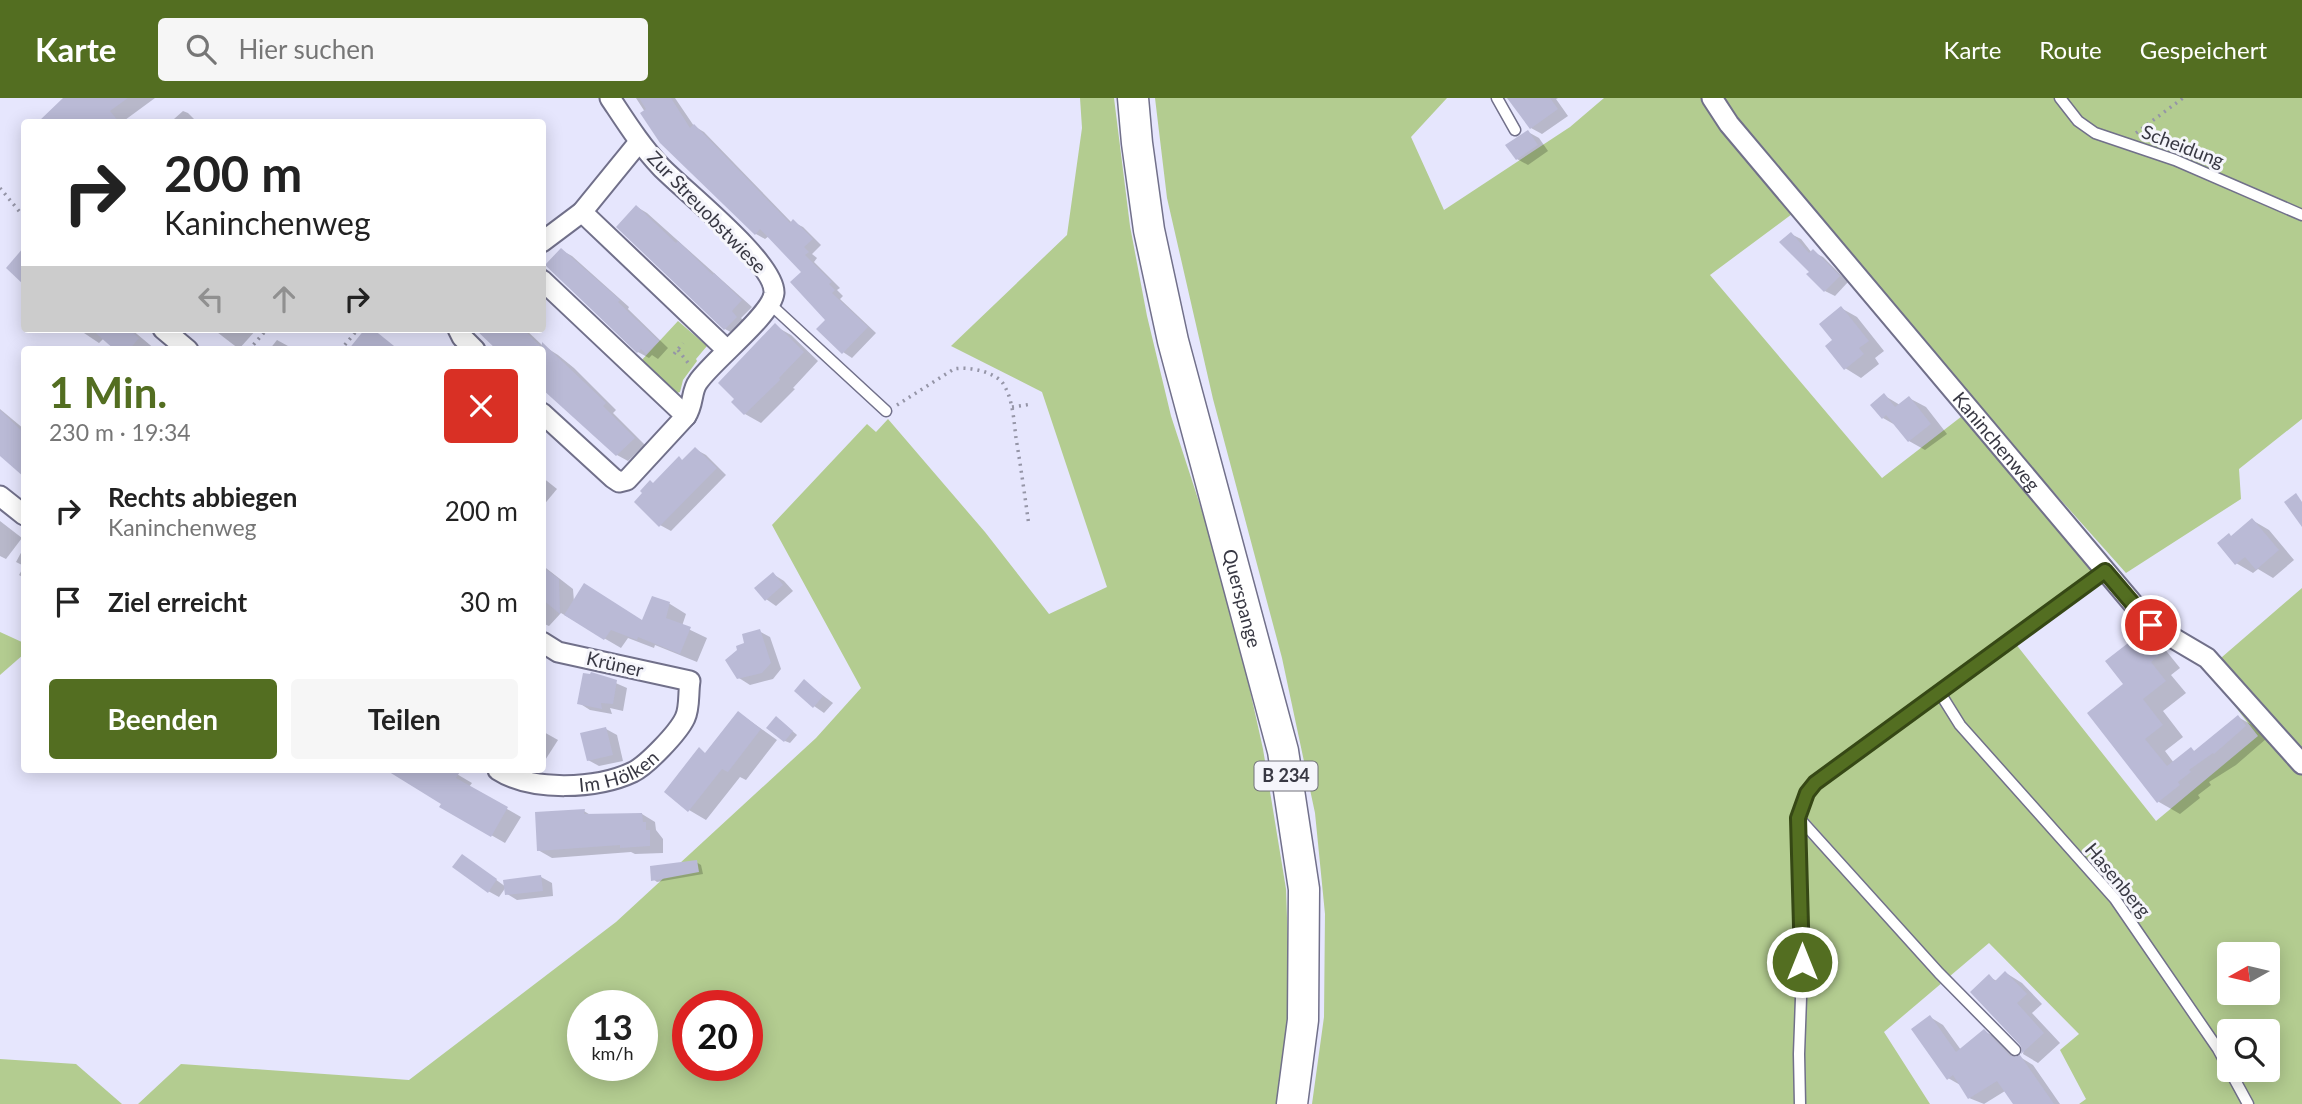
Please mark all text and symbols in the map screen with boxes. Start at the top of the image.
search box [158,18,648,81]
text: Karte [35,29,116,69]
icon: search [182,30,220,68]
text: Hier suchen [238,33,375,65]
text: Karte [1944,35,2001,64]
text: Route [2039,35,2102,64]
text: Gespeichert [2140,35,2267,64]
street label: Scheidung [2139,119,2228,172]
text: 200 m [164,144,302,202]
street label: Zur Streuobstwiese [643,146,772,278]
icon: right [49,147,140,238]
text: Kaninchenweg [164,203,371,242]
icon: left [192,280,230,318]
icon: ahead [265,280,303,318]
icon: right [338,280,376,318]
text: 1 Min. [49,367,167,417]
button: close [444,369,518,443]
street label: Kaninchenweg [1948,387,2045,495]
text: 230 m · 19:34 [49,418,191,446]
text: Rechts abbiegen [108,481,297,513]
icon: right [49,492,87,530]
text: 200 m [445,495,518,527]
text: Kaninchenweg [108,513,257,541]
street label: Querspange [1218,546,1267,650]
icon: arrive [49,583,87,621]
text: Ziel erreicht [108,586,247,618]
text: 30 m [460,586,518,618]
pin [2121,595,2181,655]
icon: arrive [2132,606,2170,644]
street label: Krüner [584,646,646,681]
button: Beenden [49,679,277,759]
button: Teilen [291,679,518,759]
street label: Im Hölken [578,745,663,796]
road number: B 234 [1254,762,1318,790]
street label: Hasenberg [2081,838,2156,922]
position arrow [1765,925,1839,999]
north arrow [2217,942,2280,1004]
map controls [2217,942,2280,1082]
speed limit sign: 20 [672,990,763,1081]
text: 13 [592,1005,633,1047]
button: search [2217,1019,2280,1082]
text: km/h [591,1042,634,1064]

